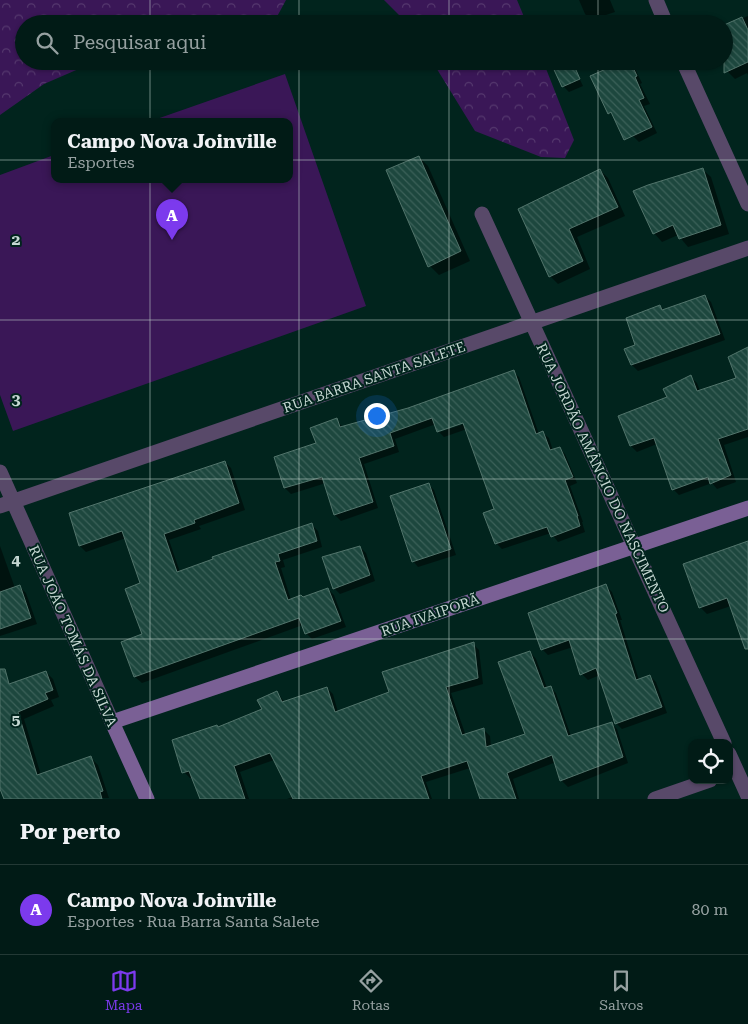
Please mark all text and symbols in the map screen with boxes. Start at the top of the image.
search box [15,15,733,70]
icon: search [33,29,61,57]
text: Pesquisar aqui [73,31,206,54]
popup [51,118,293,183]
text: Campo Nova Joinville [67,130,277,153]
text: Esportes [67,153,135,172]
pin: A [156,199,188,240]
text: 2 [12,230,21,249]
street label: RUA BARRA SANTA SALETE [281,338,467,416]
street label: RUA JORDÃO AMÂNCIO DO NASCIMENTO [533,341,673,615]
text: 3 [12,390,21,409]
your location [364,403,390,429]
street label: RUA JOÃO TOMÁS DA SILVA [26,543,120,729]
text: 4 [12,550,21,569]
street label: RUA IVAIPORÃ [379,591,481,639]
text: 5 [12,710,21,729]
map controls [688,739,733,784]
button: locate [688,739,733,784]
text: Por perto [20,820,121,844]
text: Campo Nova Joinville [67,889,276,912]
text: A [30,900,42,919]
text: 80 m [691,900,728,919]
text: Esportes · Rua Barra Santa Salete [67,912,320,931]
tab: Mapa [105,967,142,1013]
tab: Rotas [352,967,390,1013]
tab: Salvos [599,967,643,1013]

